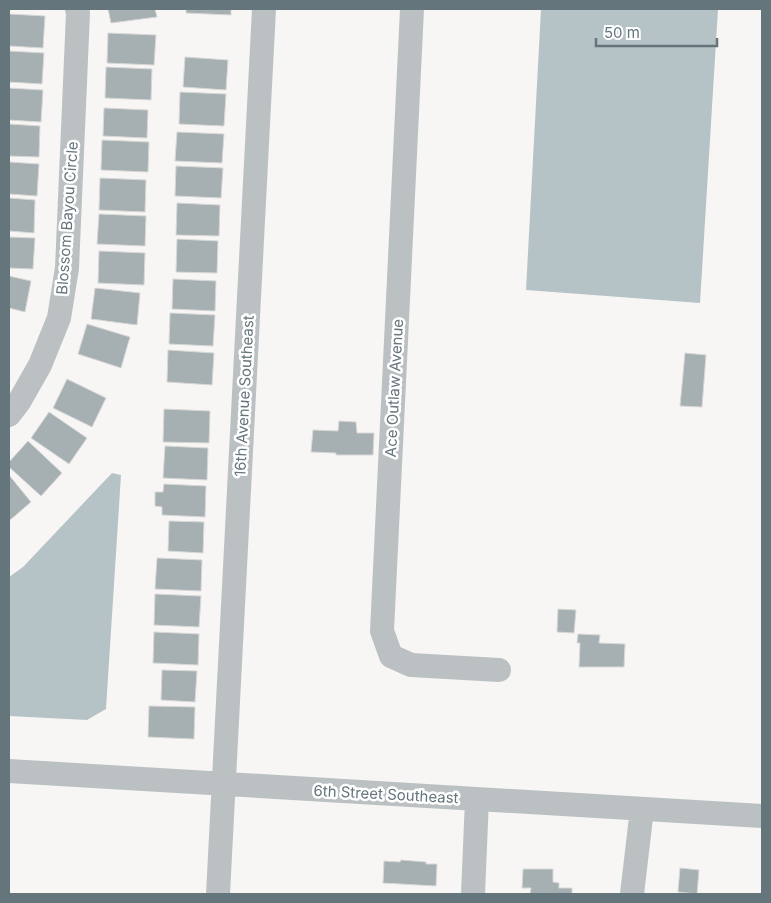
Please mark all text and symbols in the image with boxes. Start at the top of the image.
scale bar [596,15,717,47]
text: 50 m [604,23,640,42]
street label: Blossom Bayou Circle [52,141,82,295]
street label: 16th Avenue Southeast [230,315,258,477]
street label: Ace Outlaw Avenue [381,318,407,458]
street label: 6th Street Southeast [313,781,459,807]

